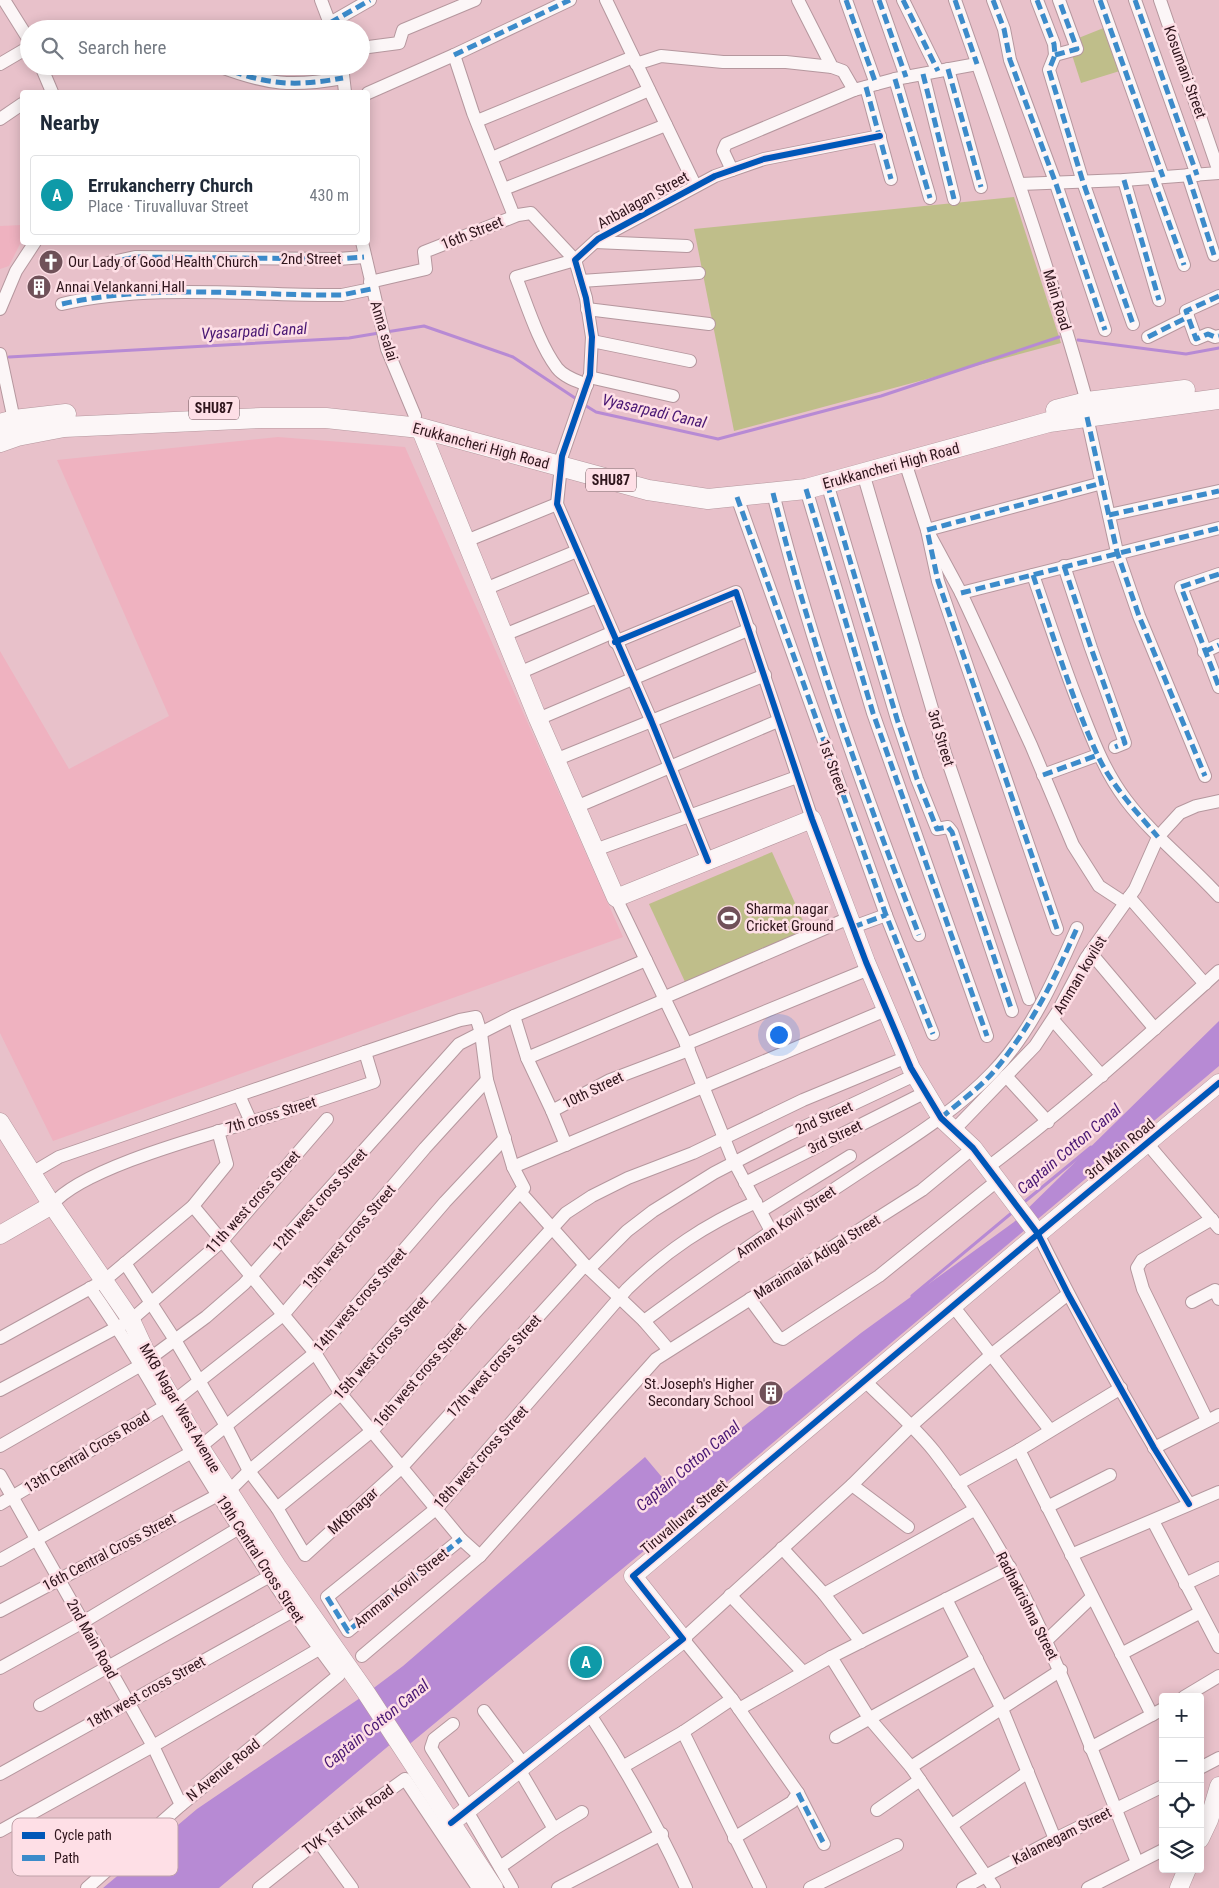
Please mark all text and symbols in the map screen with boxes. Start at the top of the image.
search box [20,20,370,75]
street label: Kosumani Street [1160,23,1210,121]
icon: search [38,34,66,62]
text: Search here [78,36,166,59]
text: Nearby [40,111,99,135]
street label: Anbalagan Street [594,168,692,232]
text: Errukancherry Church [88,174,253,197]
text: A [52,186,62,205]
text: 430 m [310,186,349,205]
text: Place · Tiruvalluvar Street [88,197,249,216]
street label: 16th Street [438,212,506,254]
church icon: Our Lady of Good Health Church [38,249,64,275]
street label: 2nd Street [281,250,341,268]
place label: Our Lady of Good Health Church [68,253,258,271]
street label: Main Road [1039,267,1075,333]
building icon: Annai Velankanni Hall [26,274,52,300]
place label: Annai Velankanni Hall [56,278,185,296]
street label: Anna salai [366,299,402,363]
water label: Vyasarpadi Canal [200,319,308,343]
water label: Vyasarpadi Canal [600,390,708,432]
road number: SHU87 [189,396,239,419]
street label: Erukkancheri High Road [411,419,551,473]
street label: Erukkancheri High Road [821,439,961,493]
road number: SHU87 [586,468,636,492]
street label: 3rd Street [924,708,958,768]
street label: 1st Street [815,737,851,797]
place label: Sharma nagar Cricket Ground [746,900,834,935]
sports icon: Sharma nagar Cricket Ground [716,905,742,931]
street label: Amman kovilst [1050,933,1110,1017]
your location [766,1022,792,1048]
street label: 10th Street [560,1068,626,1112]
street label: 7th cross Street [224,1093,318,1137]
street label: 2nd Street [793,1097,855,1139]
water label: Captain Cotton Canal [1013,1100,1125,1198]
street label: 3rd Main Road [1081,1115,1159,1183]
street label: 3rd Street [805,1116,865,1158]
street label: 12th west cross Street [269,1145,371,1255]
street label: 11th west cross Street [202,1147,304,1257]
street label: 13th west cross Street [299,1181,399,1293]
street label: Amman Kovil Street [733,1182,839,1262]
street label: Maraimalai Adigal Street [751,1211,883,1303]
street label: 14th west cross Street [310,1244,410,1356]
street label: 15th west cross Street [330,1293,432,1403]
street label: 17th west cross Street [443,1311,545,1421]
street label: 16th west cross Street [370,1319,470,1431]
street label: MKB Nagar West Avenue [136,1340,224,1476]
place label: St.Joseph's Higher Secondary School [644,1375,754,1410]
building icon: St.Joseph's Higher Secondary School [758,1380,784,1406]
street label: 18th west cross Street [430,1402,532,1512]
street label: 13th Central Cross Road [21,1407,153,1497]
water label: Captain Cotton Canal [632,1417,744,1515]
street label: Tiruvalluvar Street [637,1476,731,1558]
street label: MKBnagar [324,1484,382,1538]
street label: 19th Central Cross Street [212,1492,308,1626]
street label: 16th Central Cross Street [39,1509,179,1595]
street label: Amman Kovil Street [350,1544,452,1632]
street label: Radhakrishna Street [992,1549,1062,1663]
street label: 2nd Main Road [63,1596,121,1682]
pin: A [570,1643,602,1681]
street label: 18th west cross Street [84,1652,208,1732]
water label: Captain Cotton Canal [320,1675,433,1772]
map controls [1159,1693,1204,1873]
button: + [1159,1693,1204,1738]
street label: N Avenue Road [183,1735,263,1805]
button: − [1159,1738,1204,1783]
street label: TVK 1st Link Road [299,1781,397,1859]
button: locate [1159,1783,1204,1828]
street label: Kalamegam Street [1009,1803,1115,1869]
legend [12,1818,178,1876]
text: Cycle path [54,1827,112,1843]
button: layers [1159,1828,1204,1873]
text: Path [54,1850,79,1866]

